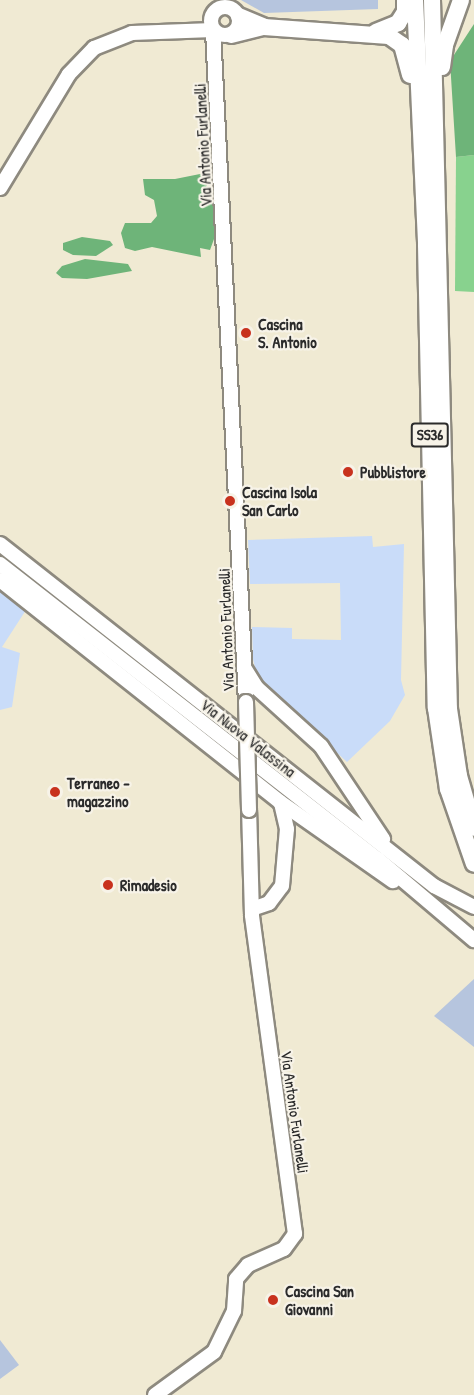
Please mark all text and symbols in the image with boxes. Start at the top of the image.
street label: Via Antonio Furlanelli [190,83,216,207]
place label: Cascina S. Antonio [258,314,317,352]
marker: Cascina S. Antonio [239,326,253,340]
road number: SS36 [410,423,450,447]
place label: Pubblistore [360,462,426,482]
marker: Pubblistore [341,465,355,479]
place label: Cascina Isola San Carlo [242,482,317,520]
marker: Cascina Isola San Carlo [223,494,237,508]
street label: Via Antonio Furlanelli [214,568,238,692]
street label: Via Nuova Valassina [197,695,299,781]
place label: Terraneo - magazzino [67,773,130,811]
marker: Terraneo - magazzino [48,785,62,799]
place label: Rimadesio [120,875,177,895]
marker: Rimadesio [101,878,115,892]
street label: Via Antonio Furlanelli [277,1049,313,1175]
place label: Cascina San Giovanni [285,1281,354,1319]
marker: Cascina San Giovanni [266,1293,280,1307]

